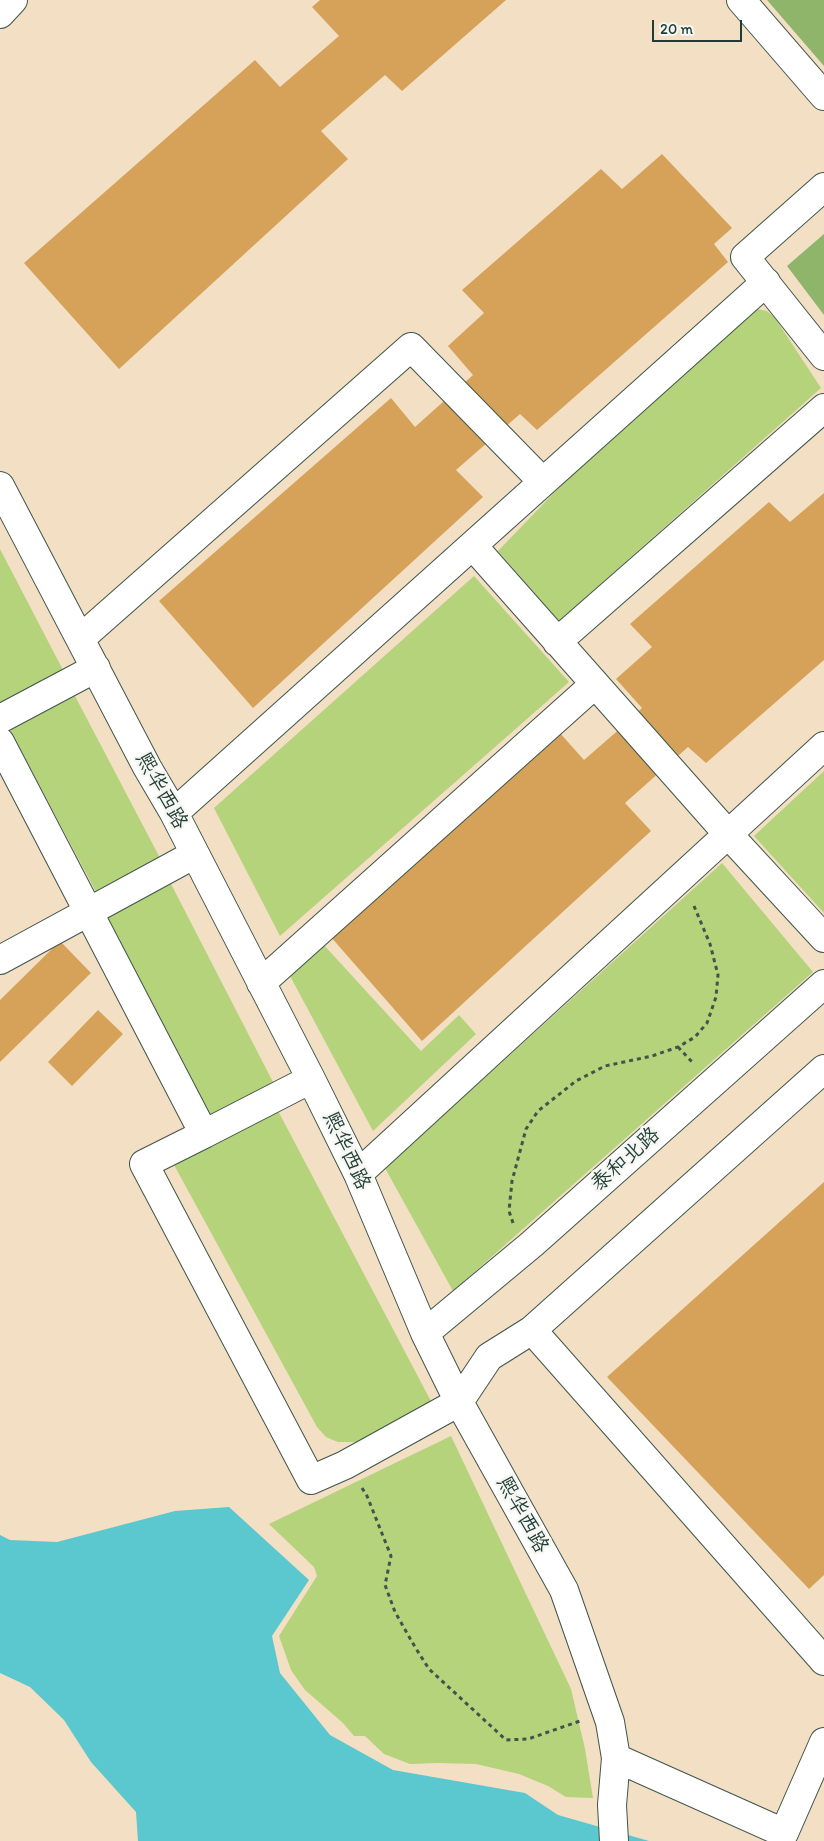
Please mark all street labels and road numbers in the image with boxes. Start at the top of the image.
street label: 熙华西路 [130,748,192,834]
street label: 熙华西路 [317,1108,375,1194]
street label: 泰和北路 [586,1123,666,1197]
street label: 熙华西路 [491,1472,553,1558]

